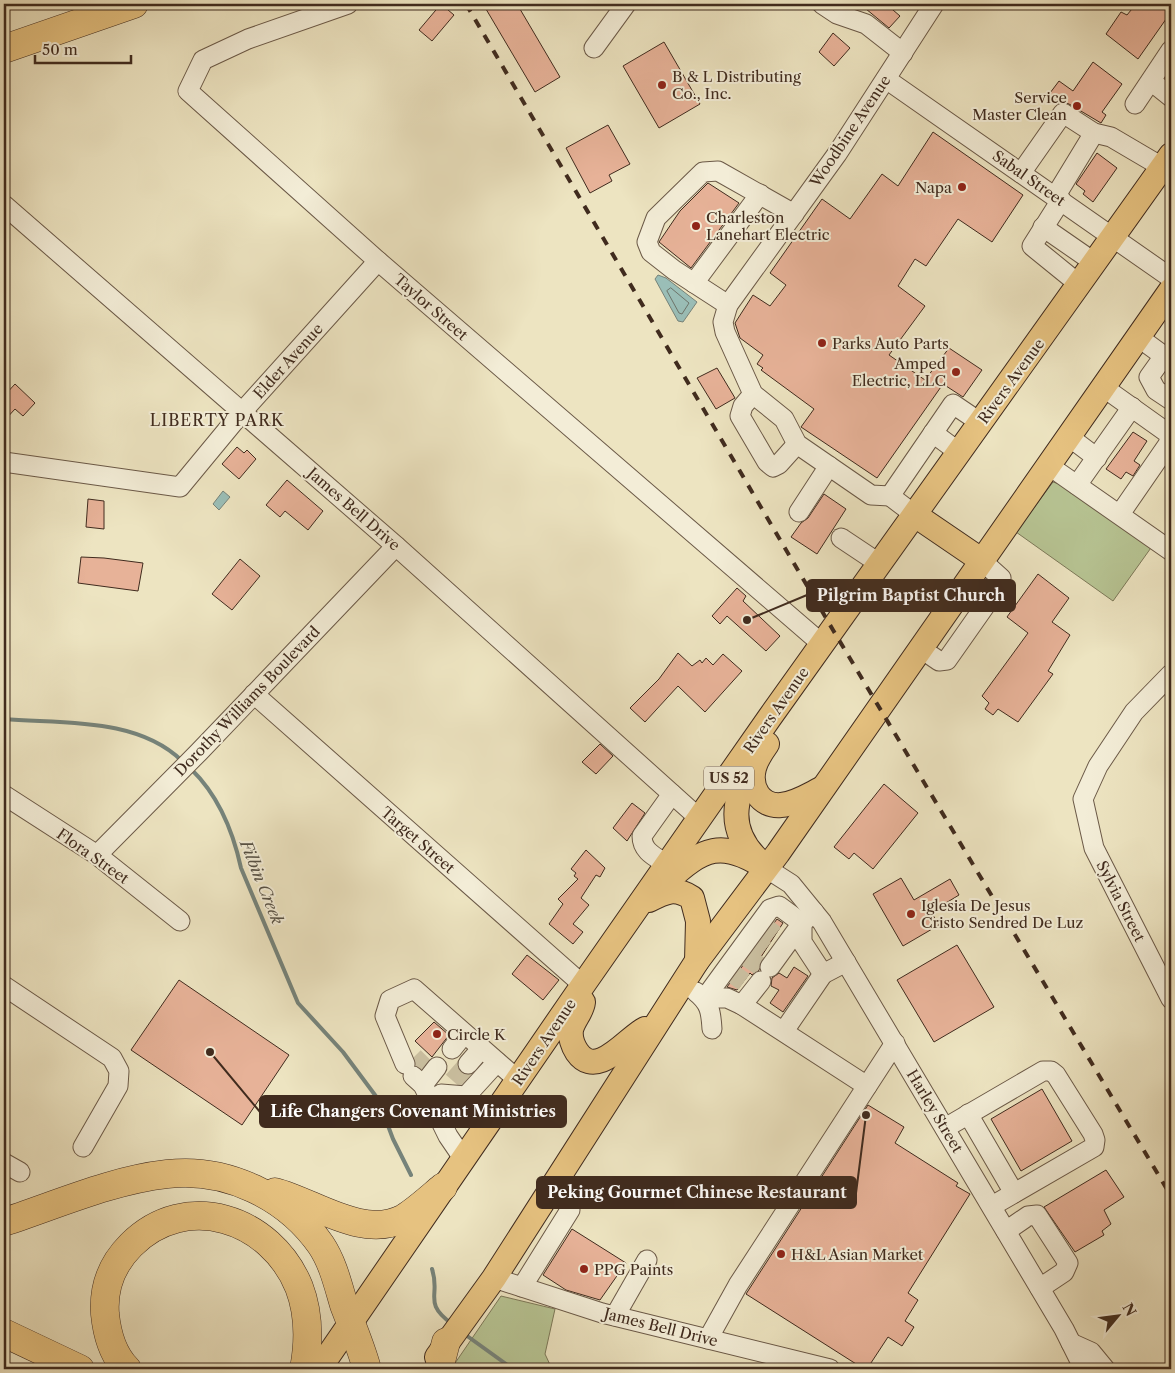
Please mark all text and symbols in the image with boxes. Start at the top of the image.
scale bar [35,32,131,64]
text: 50 m [42,40,78,59]
place label: B & L Distributing Co., Inc. [672,67,801,103]
street label: Woodbine Avenue [805,71,894,191]
marker: B & L Distributing Co., Inc. [656,79,668,91]
place label: Service Master Clean [972,88,1068,124]
marker: Service Master Clean [1071,100,1083,112]
street label: Sabal Street [989,146,1070,210]
place label: Napa [915,178,952,197]
marker: Napa [956,181,968,193]
place label: Charleston Lanehart Electric [706,208,830,244]
marker: Charleston Lanehart Electric [690,220,702,232]
street label: Taylor Street [390,270,472,345]
street label: Elder Avenue [249,319,327,403]
place label: Parks Auto Parts [832,334,949,353]
street label: Rivers Avenue [974,335,1048,427]
marker: Parks Auto Parts [816,337,828,349]
place label: Amped Electric, LLC [852,354,946,390]
marker: Amped Electric, LLC [950,366,962,378]
district label: LIBERTY PARK [150,410,284,430]
street label: James Bell Drive [302,462,404,554]
callout: Pilgrim Baptist Church [807,580,1015,611]
text: Pilgrim Baptist Church [817,585,1005,605]
street label: Dorothy Williams Boulevard [170,622,324,780]
street label: Rivers Avenue [739,663,813,757]
road number: US 52 [704,766,754,790]
street label: Target Street [377,803,459,878]
street label: Flora Street [53,824,133,888]
water label: Filbin Creek [235,835,288,928]
street label: Sylvia Street [1092,857,1150,945]
place label: Iglesia De Jesus Cristo Sendred De Luz [921,896,1084,932]
marker: Iglesia De Jesus Cristo Sendred De Luz [905,908,917,920]
street label: Rivers Avenue [508,995,580,1089]
place label: Circle K [447,1025,507,1044]
marker: Circle K [431,1028,443,1040]
street label: Harley Street [903,1066,968,1157]
callout: Life Changers Covenant Ministries [260,1096,566,1127]
text: Life Changers Covenant Ministries [270,1101,556,1121]
callout: Peking Gourmet Chinese Restaurant [537,1177,856,1208]
text: Peking Gourmet Chinese Restaurant [547,1182,847,1202]
place label: H&L Asian Market [791,1245,924,1264]
marker: H&L Asian Market [775,1248,787,1260]
place label: PPG Paints [594,1260,673,1279]
marker: PPG Paints [578,1263,590,1275]
north arrow [1092,1290,1142,1340]
text: N [1119,1300,1140,1319]
street label: James Bell Drive [600,1303,720,1350]

